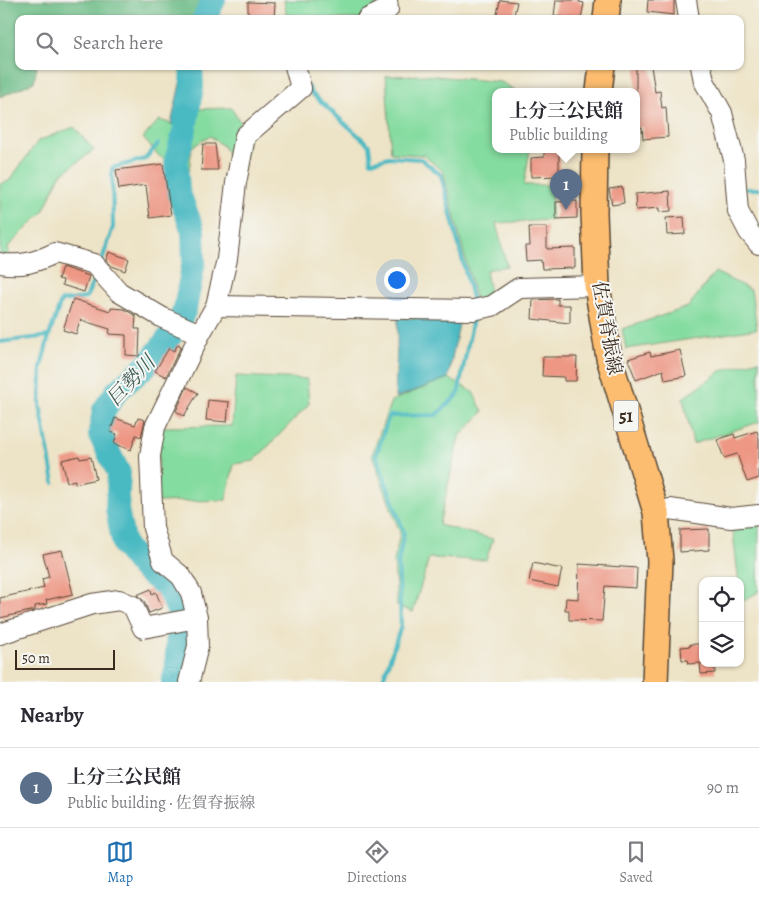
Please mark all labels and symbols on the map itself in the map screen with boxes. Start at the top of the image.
pin: 1 [550,169,582,210]
your location [384,267,410,293]
street label: 佐賀脊振線 [586,279,628,377]
water label: 巨勢川 [101,348,163,412]
road number: 51 [614,401,638,432]
scale bar [15,647,115,670]

